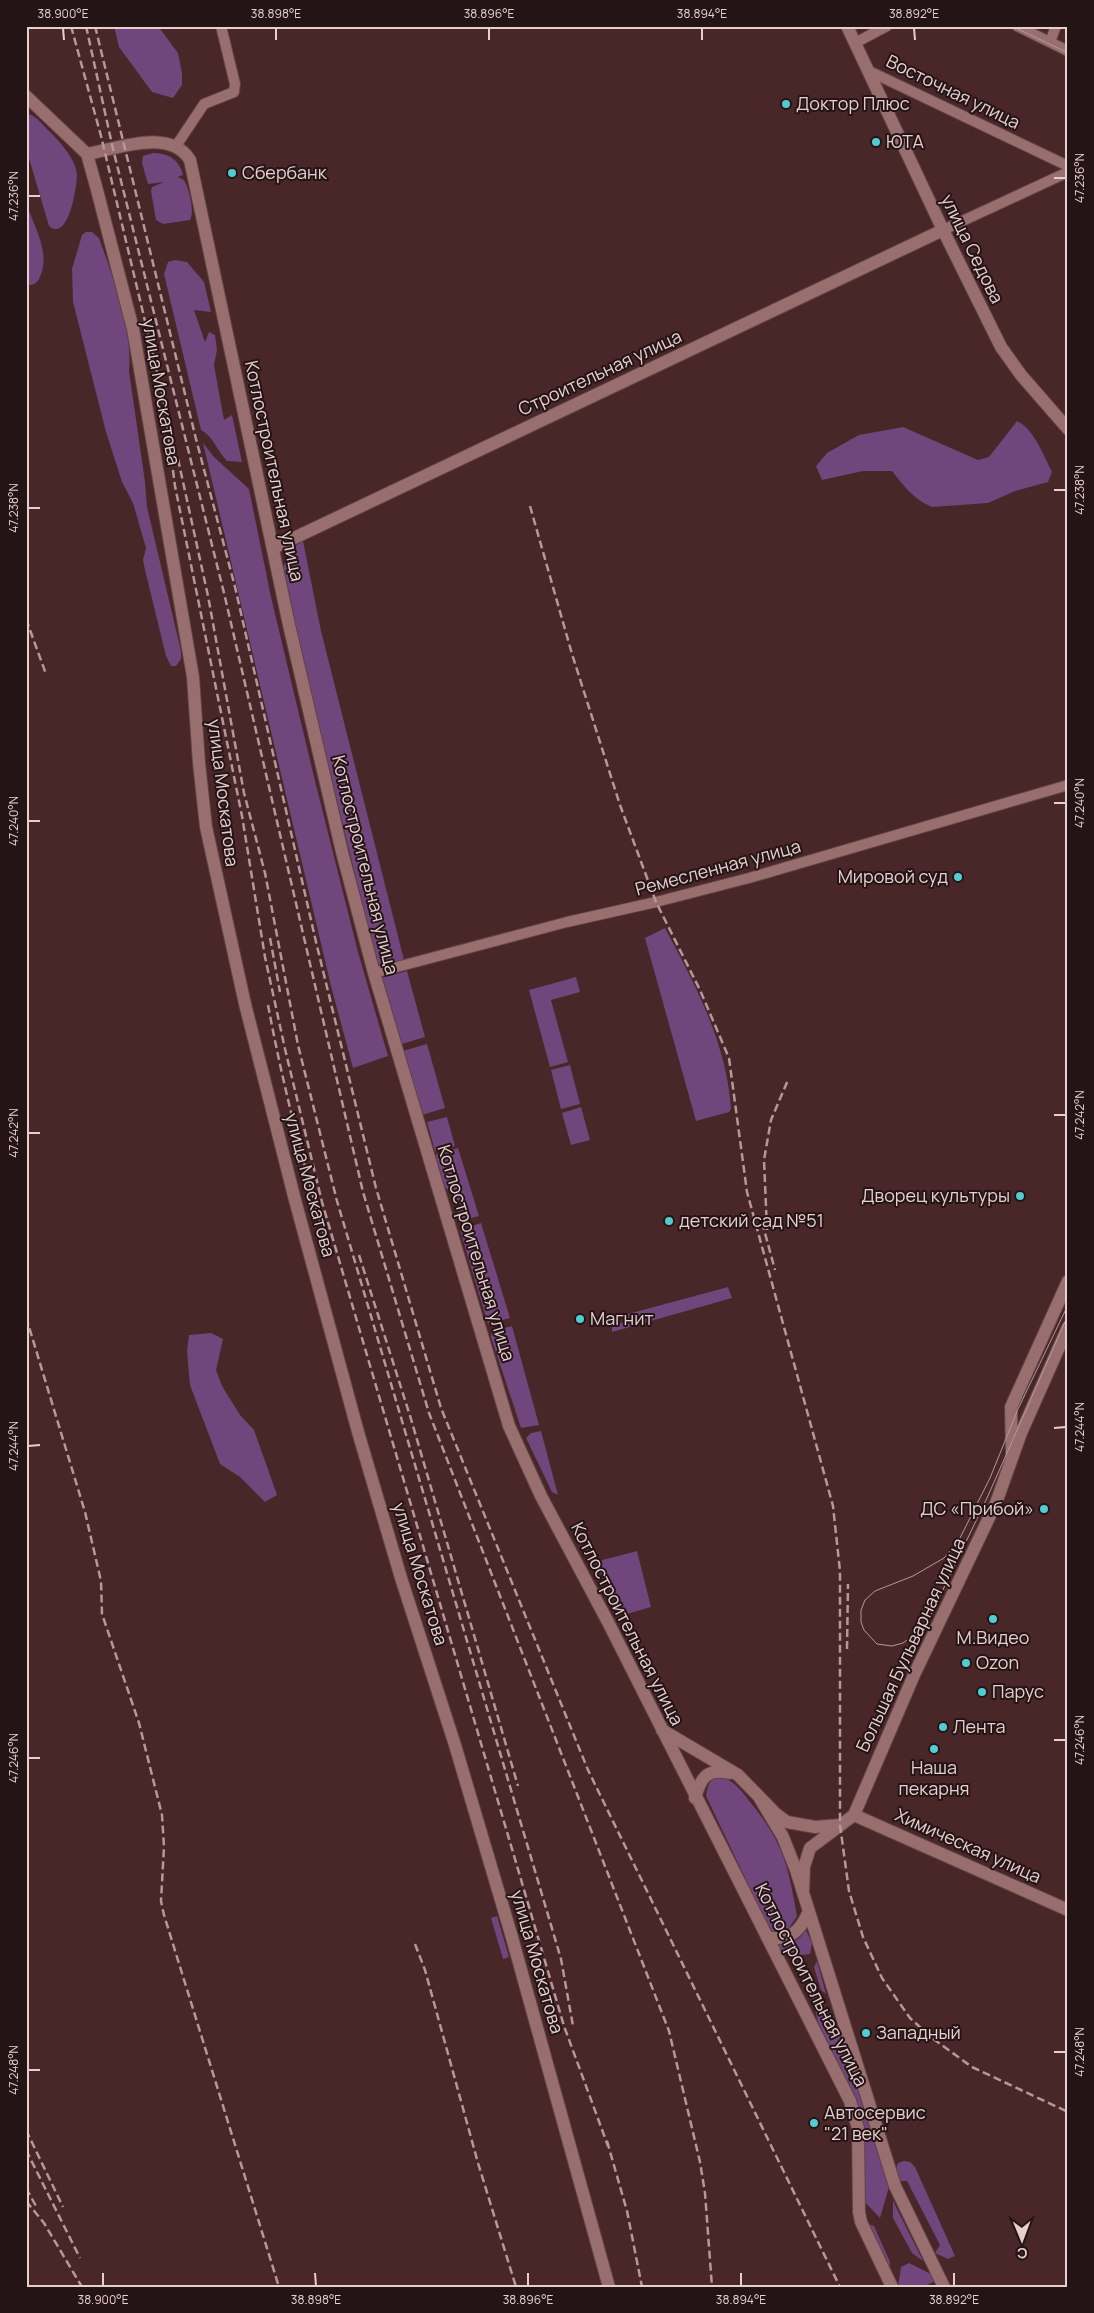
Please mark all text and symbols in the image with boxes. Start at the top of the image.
text: 38.900°E [38,5,89,22]
text: 38.898°E [251,5,301,22]
text: 38.896°E [464,5,515,22]
text: 38.894°E [677,5,727,22]
text: 38.892°E [889,5,939,22]
street label: Восточная улица [883,48,1024,134]
place label: Доктор Плюс [796,91,910,115]
marker: Доктор Плюс [780,98,792,110]
place label: ЮТА [886,129,925,153]
marker: ЮТА [870,136,882,148]
text: 47.236°N [1071,153,1088,203]
place label: Сбербанк [242,160,328,184]
marker: Сбербанк [226,167,238,179]
text: 47.236°N [5,171,22,221]
street label: улица Седова [936,190,1010,307]
street label: улица Москатова [137,317,187,467]
street label: Строительная улица [514,324,685,421]
street label: Котлостроительная улица [240,358,310,583]
text: 47.238°N [1071,465,1088,515]
text: 47.238°N [5,483,22,533]
street label: улица Москатова [203,718,245,868]
street label: Котлостроительная улица [327,753,405,977]
text: 47.240°N [1071,778,1088,828]
text: 47.240°N [5,796,22,846]
street label: Ремесленная улица [632,833,803,901]
place label: Мировой суд [838,864,948,888]
marker: Мировой суд [952,871,964,883]
text: 47.242°N [1071,1090,1088,1140]
text: 47.242°N [5,1108,22,1158]
street label: улица Москатова [280,1110,342,1259]
street label: Котлостроительная улица [433,1142,521,1364]
place label: Дворец культуры [861,1183,1010,1207]
marker: Дворец культуры [1014,1190,1026,1202]
place label: детский сад №51 [679,1208,824,1232]
marker: детский сад №51 [663,1215,675,1227]
place label: Магнит [590,1306,654,1330]
marker: Магнит [574,1313,586,1325]
text: 47.244°N [1071,1402,1088,1452]
text: 47.244°N [5,1421,22,1471]
place label: ДC «Прибой» [920,1496,1034,1520]
street label: улица Москатова [388,1499,454,1648]
marker: ДC «Прибой» [1038,1503,1050,1515]
street label: Котлостроительная улица [566,1518,690,1729]
street label: Большая Бульварная улица [850,1534,970,1755]
marker: М.Видео [987,1613,999,1625]
place label: М.Видео [957,1625,1029,1649]
place label: Ozon [976,1650,1019,1674]
marker: Ozon [960,1657,972,1669]
place label: Парус [992,1679,1044,1703]
marker: Парус [976,1686,988,1698]
place label: Лента [953,1714,1006,1738]
text: 47.246°N [1071,1715,1088,1765]
marker: Лента [937,1721,949,1733]
text: 47.246°N [5,1733,22,1783]
marker: Наша пекарня [928,1743,940,1755]
place label: Наша пекарня [899,1755,969,1800]
street label: Химическая улица [892,1802,1045,1888]
street label: Котлостроительная улица [750,1879,874,2090]
street label: улица Москатова [506,1887,570,2036]
place label: Западный [876,2020,961,2044]
marker: Западный [860,2027,872,2039]
text: 47.248°N [1071,2027,1088,2077]
text: 47.248°N [5,2045,22,2095]
place label: Автосервис "21 век" [824,2100,926,2145]
marker: Автосервис "21 век" [808,2117,820,2129]
north arrow [996,2216,1046,2266]
text: С [1017,2244,1028,2263]
text: 38.900°E [78,2291,129,2308]
text: 38.898°E [291,2291,341,2308]
text: 38.896°E [503,2291,554,2308]
text: 38.894°E [716,2291,766,2308]
text: 38.892°E [929,2291,979,2308]

